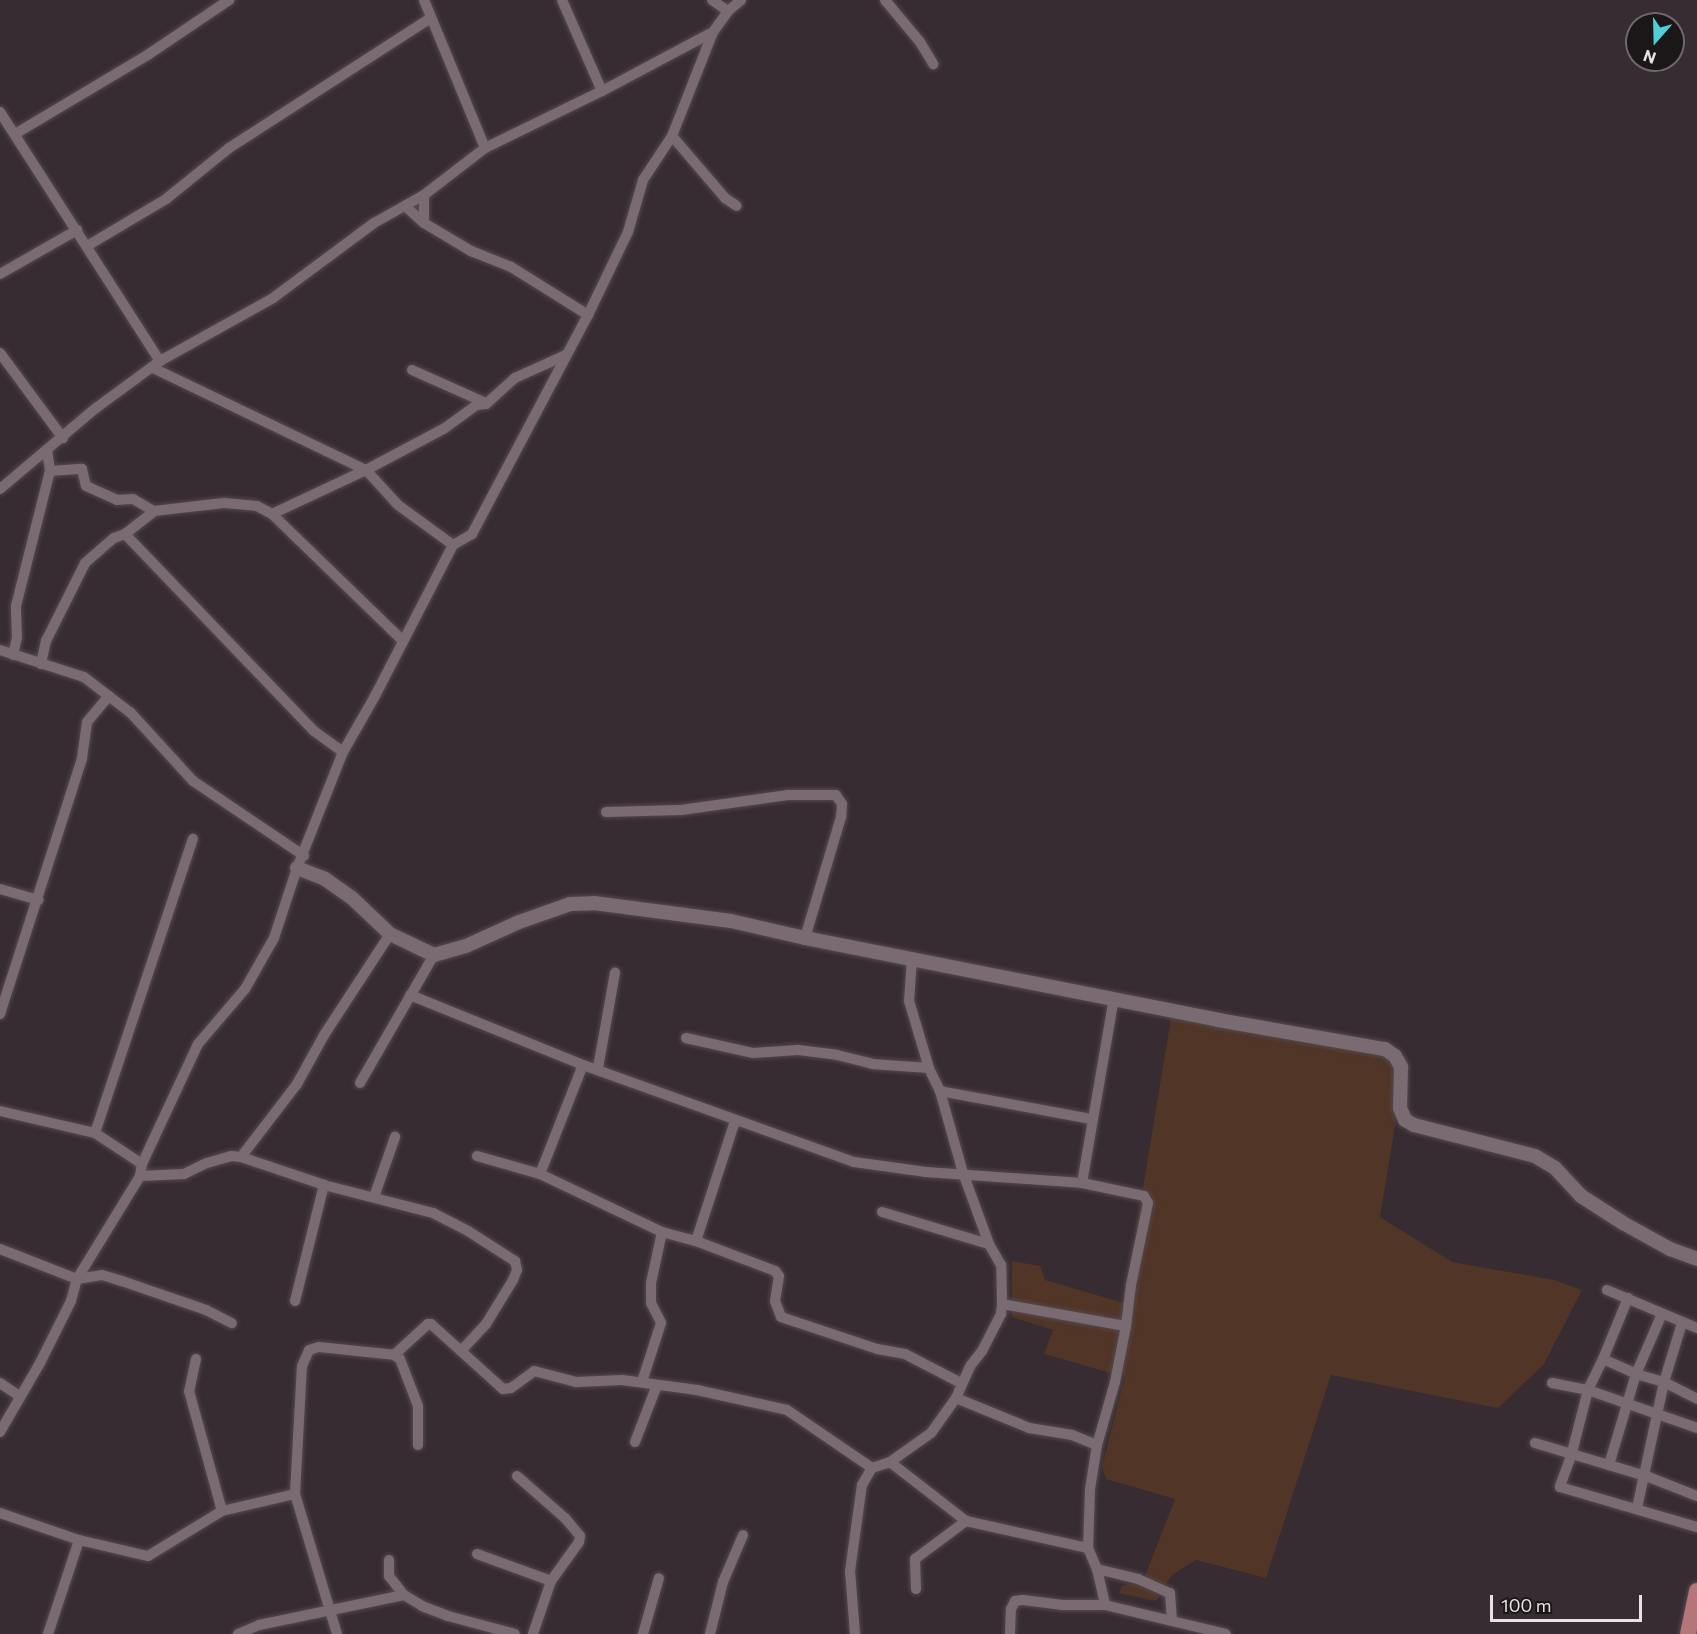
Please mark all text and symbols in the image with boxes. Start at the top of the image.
north arrow [1625,12,1685,72]
text: N [1640,47,1658,68]
scale bar [1493,1583,1644,1621]
text: 100 m [1501,1594,1551,1616]

